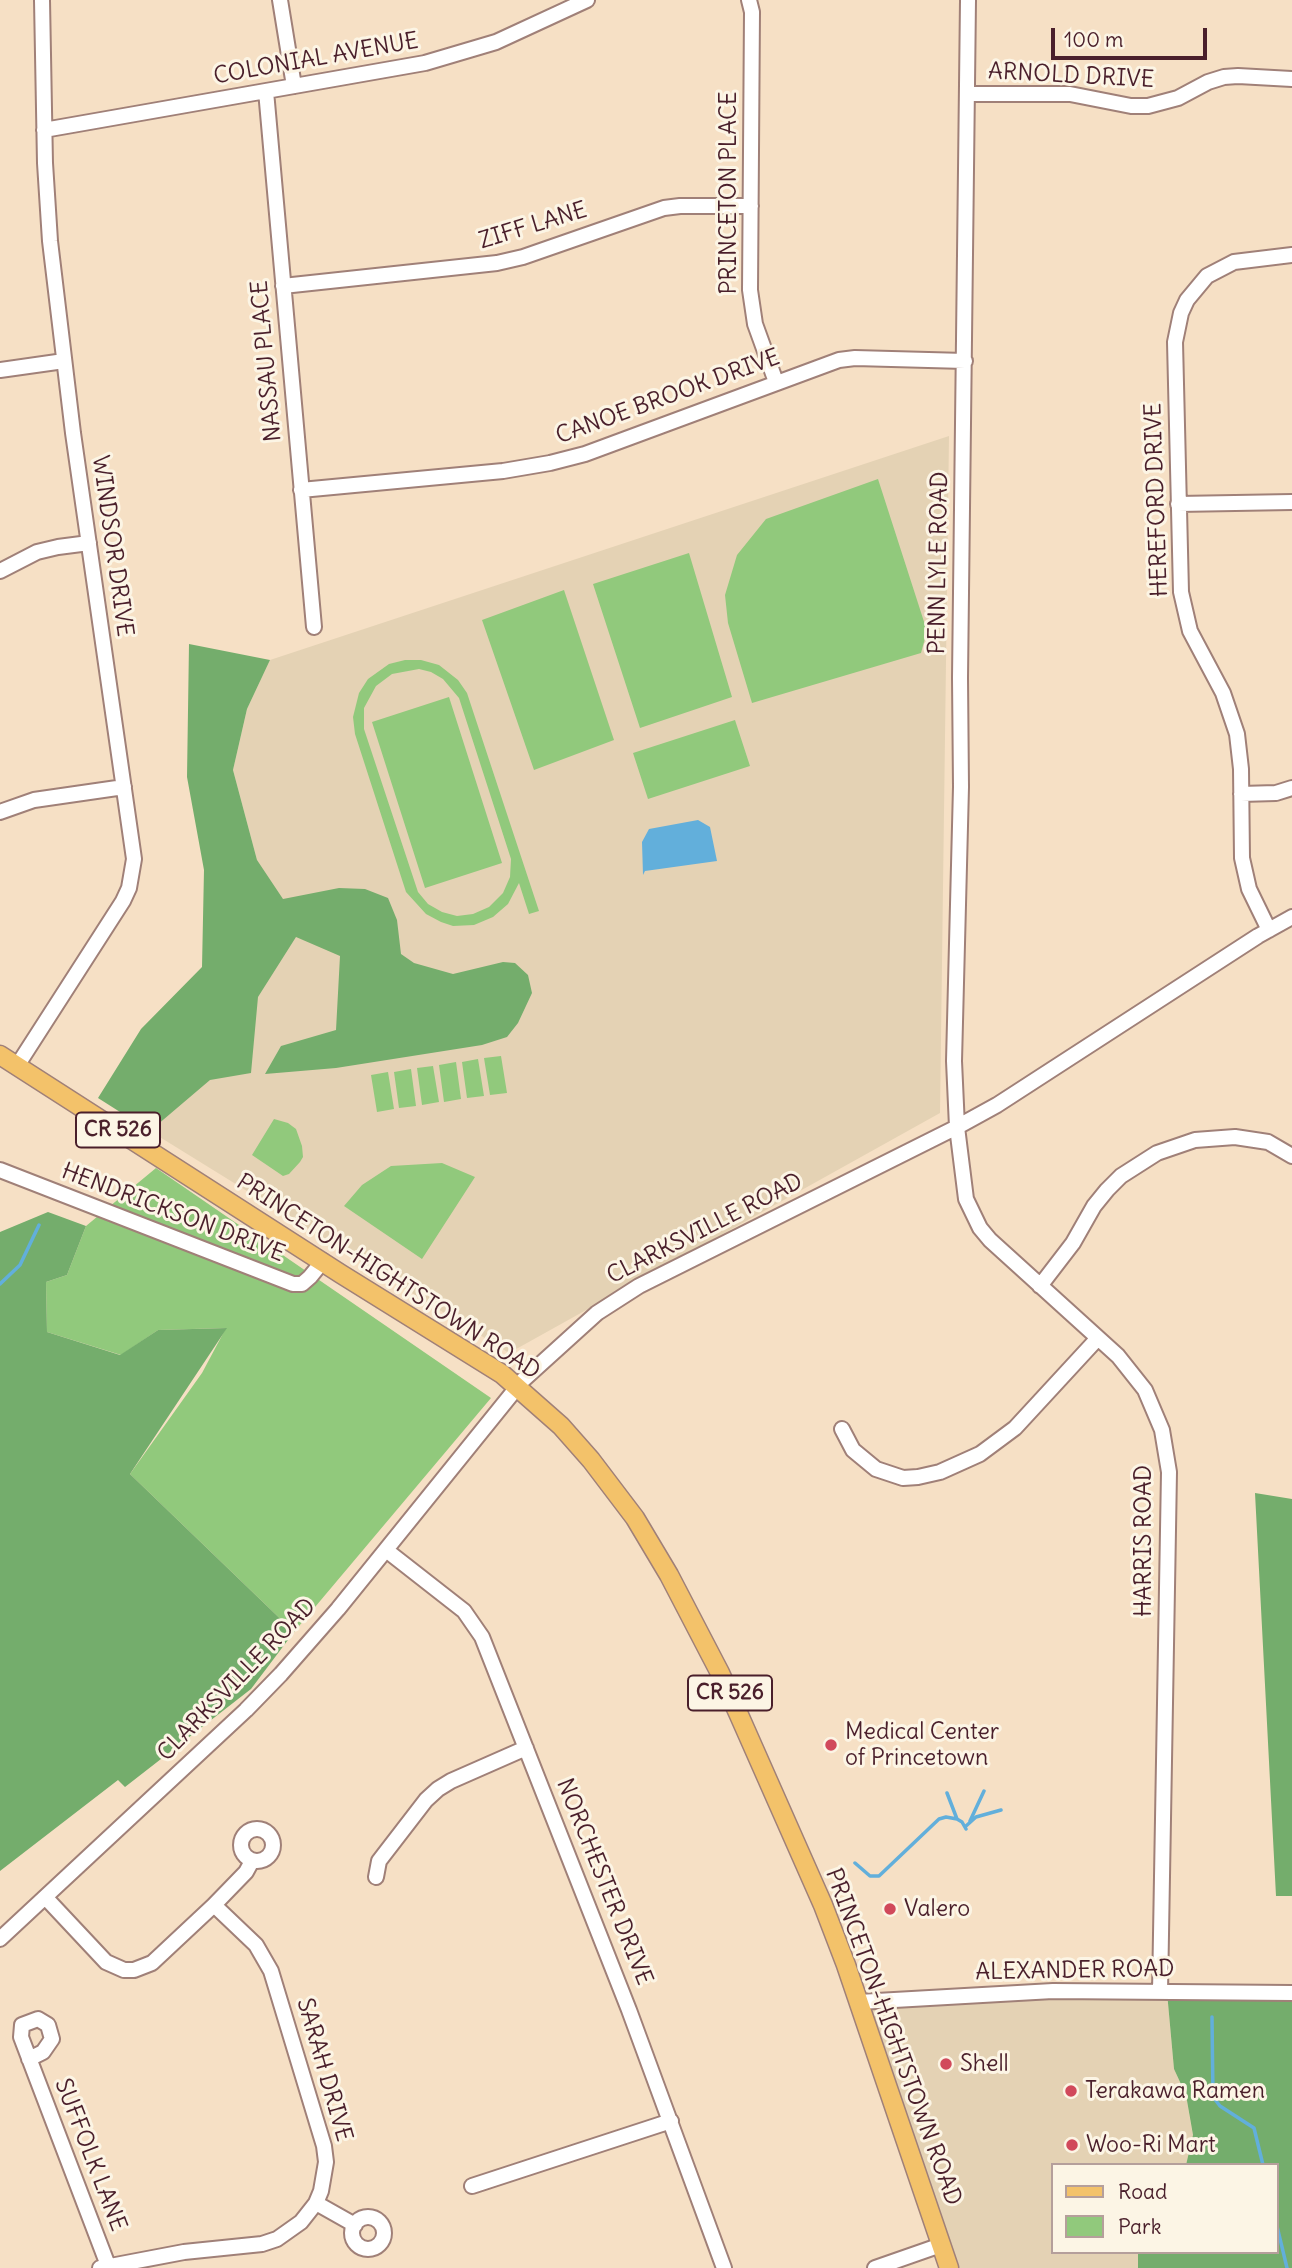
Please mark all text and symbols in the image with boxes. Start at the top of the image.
scale bar [1054,14,1210,58]
text: 100 m [1064,26,1123,53]
street label: COLONIAL AVENUE [211,27,421,91]
street label: ARNOLD DRIVE [987,58,1155,94]
street label: PRINCETON PLACE [715,92,743,294]
street label: ZIFF LANE [476,197,590,255]
street label: NASSAU PLACE [246,279,288,443]
street label: CANOE BROOK DRIVE [552,344,784,450]
street label: HEREFORD DRIVE [1140,403,1174,597]
street label: WINDSOR DRIVE [86,454,138,638]
street label: PENN LYLE ROAD [924,471,954,655]
road number: CR 526 [76,1112,160,1148]
street label: HENDRICKSON DRIVE [58,1158,288,1268]
street label: PRINCETON-HIGHTSTOWN ROAD [231,1168,545,1386]
street label: CLARKSVILLE ROAD [603,1168,807,1290]
street label: HARRIS ROAD [1130,1465,1158,1617]
street label: CLARKSVILLE ROAD [152,1593,322,1767]
road number: CR 526 [688,1676,772,1710]
place label: Medical Center of Princetown [845,1718,999,1772]
marker: Medical Center of Princetown [823,1737,839,1753]
street label: NORCHESTER DRIVE [550,1775,658,1989]
street label: PRINCETON-HIGHTSTOWN ROAD [819,1865,967,2209]
place label: Valero [904,1895,970,1923]
marker: Valero [882,1901,898,1917]
street label: ALEXANDER ROAD [975,1955,1175,1987]
street label: SARAH DRIVE [290,1995,358,2145]
place label: Shell [960,2050,1009,2078]
marker: Shell [938,2056,954,2072]
street label: SUFFOLK LANE [48,2075,132,2235]
place label: Terakawa Ramen [1085,2077,1265,2105]
marker: Terakawa Ramen [1063,2083,1079,2099]
place label: Woo-Ri Mart [1086,2131,1216,2159]
marker: Woo-Ri Mart [1064,2137,1080,2153]
legend [1050,2163,1278,2254]
text: Road [1118,2178,1167,2205]
text: Park [1118,2213,1161,2240]

